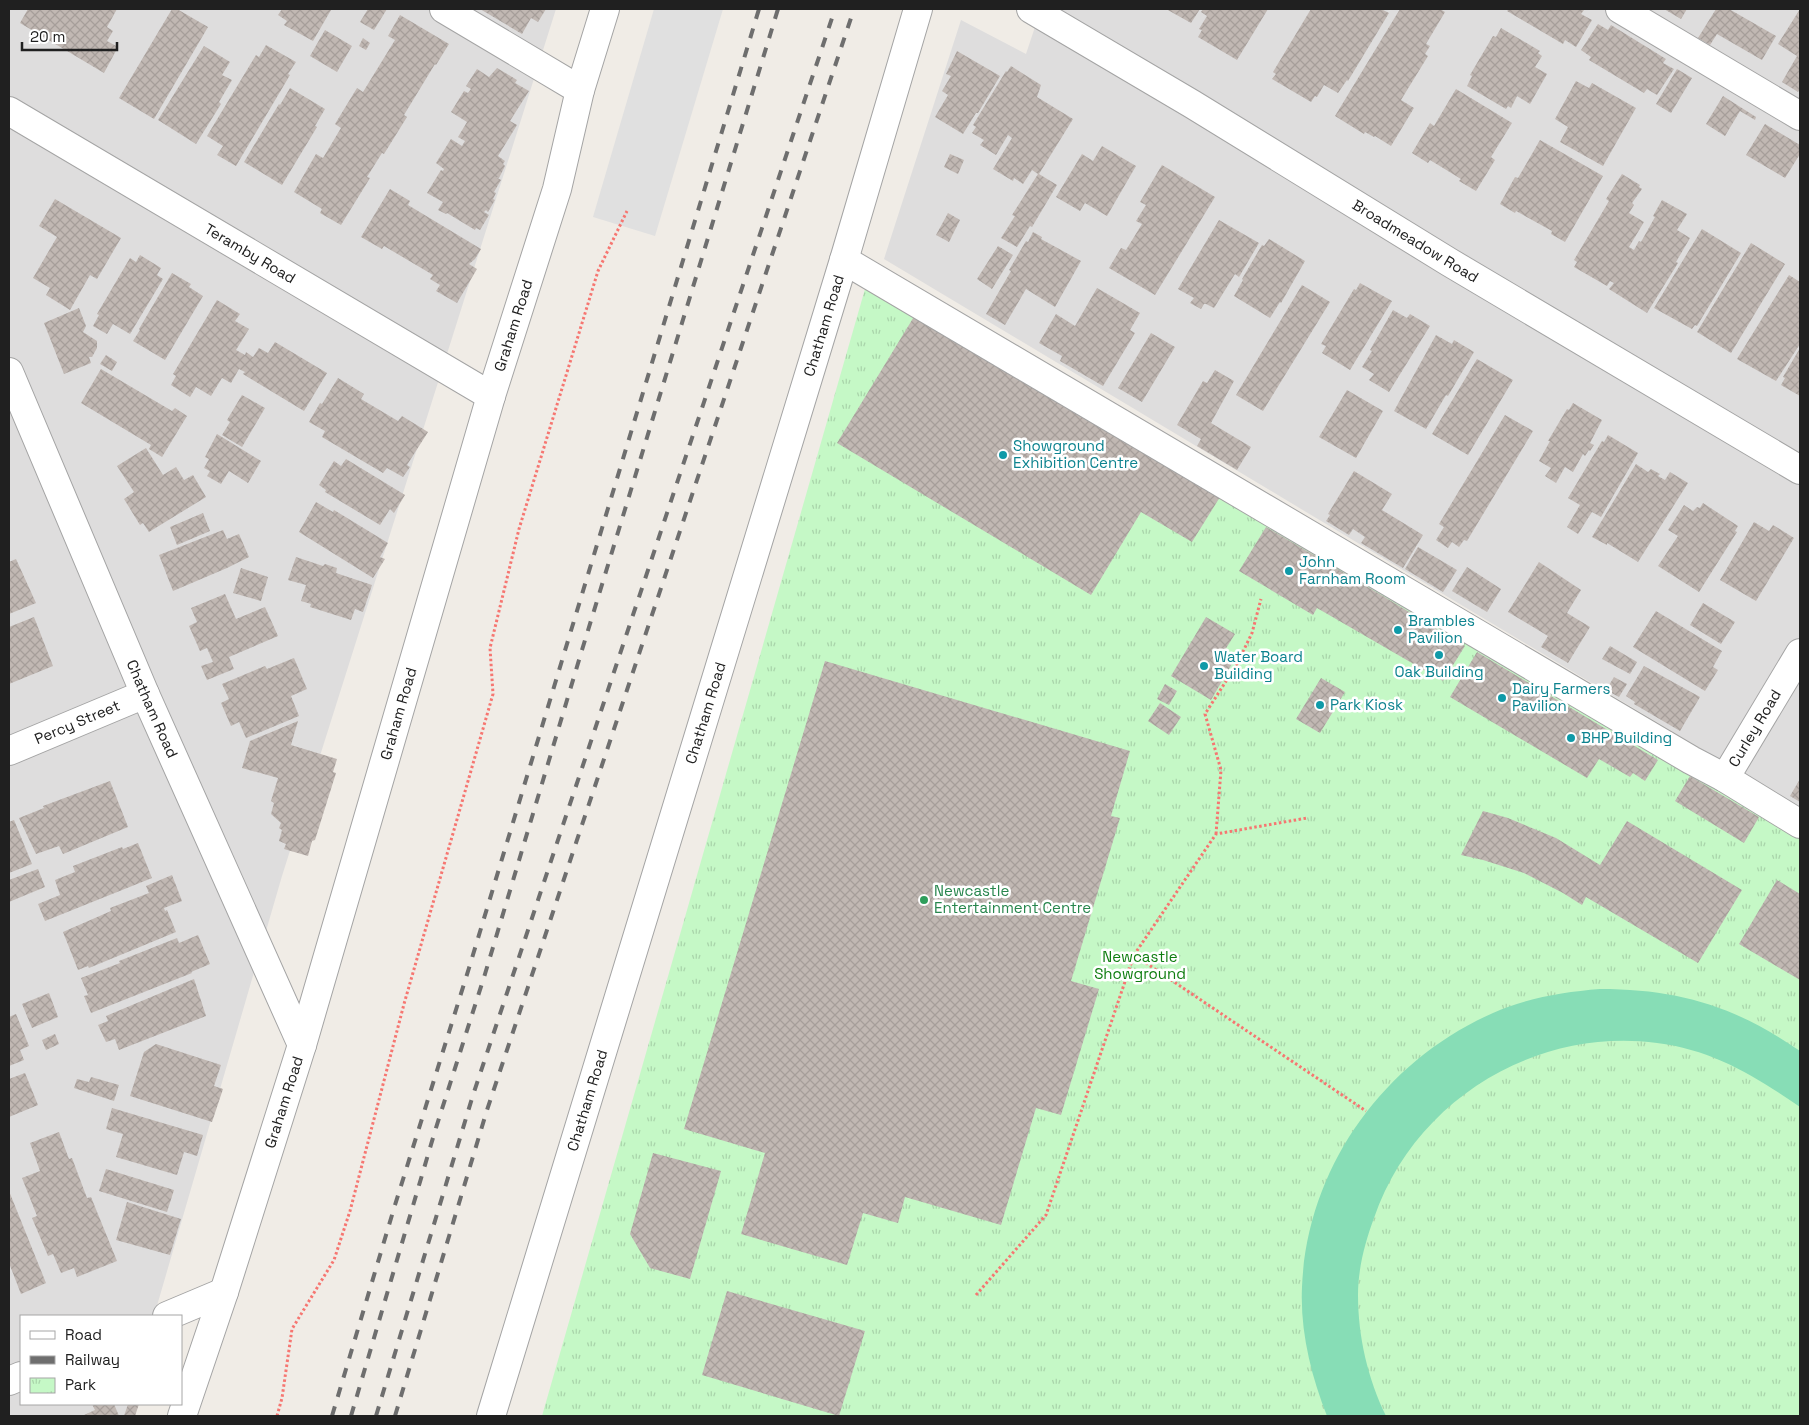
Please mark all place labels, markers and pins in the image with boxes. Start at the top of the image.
place label: Showground Exhibition Centre [1013,436,1138,472]
marker: Showground Exhibition Centre [997,449,1009,461]
place label: John Farnham Room [1299,552,1406,588]
marker: John Farnham Room [1283,565,1295,577]
place label: Brambles Pavilion [1408,611,1475,647]
marker: Brambles Pavilion [1392,624,1404,636]
place label: Water Board Building [1214,647,1303,683]
marker: Oak Building [1433,649,1445,661]
marker: Water Board Building [1198,660,1210,672]
place label: Oak Building [1394,662,1484,681]
place label: Dairy Farmers Pavilion [1512,679,1610,715]
marker: Dairy Farmers Pavilion [1496,692,1508,704]
place label: Park Kiosk [1330,695,1403,714]
marker: Park Kiosk [1314,699,1326,711]
place label: BHP Building [1581,728,1672,747]
marker: BHP Building [1565,732,1577,744]
place label: Newcastle Entertainment Centre [934,881,1091,917]
marker: Newcastle Entertainment Centre [918,894,930,906]

